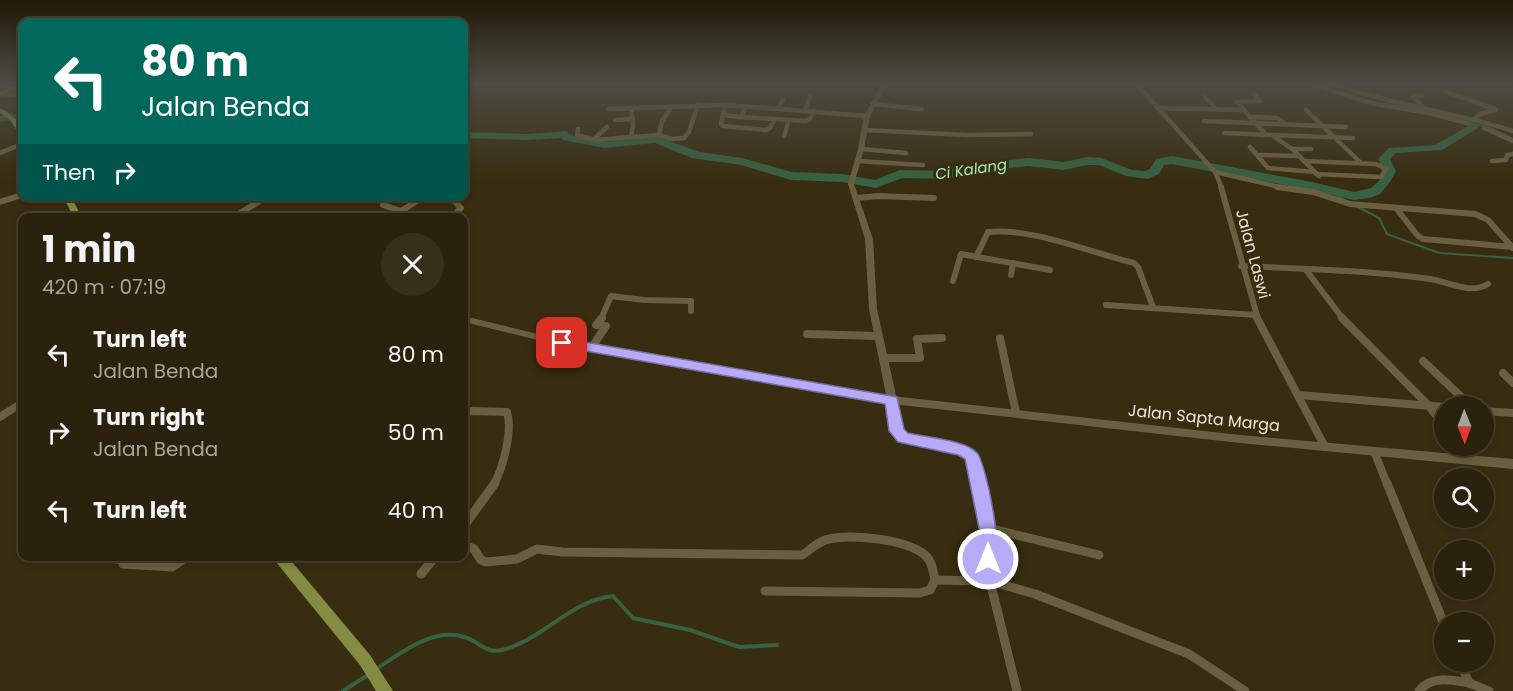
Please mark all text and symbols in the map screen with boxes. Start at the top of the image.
text: 80 m [141,32,249,91]
icon: left [42,42,120,120]
text: Jalan Benda [141,88,310,125]
water label: Ci Kalang [934,154,1008,184]
icon: right [108,156,141,189]
text: Then [42,157,96,188]
street label: Jalan Laswi [1230,207,1276,301]
text: 1 min [42,224,136,275]
button: close [381,233,444,296]
text: 420 m · 07:19 [42,273,166,301]
pin [536,317,587,368]
text: Turn left [93,324,187,355]
icon: arrive [545,326,578,359]
icon: left [42,338,75,371]
text: 80 m [388,339,444,370]
text: Jalan Benda [93,357,218,385]
north arrow [1434,396,1494,456]
map controls [1434,396,1494,672]
street label: Jalan Sapta Marga [1127,399,1281,437]
text: Turn right [93,402,204,433]
icon: right [42,416,75,449]
text: 50 m [388,417,444,448]
text: Jalan Benda [93,435,218,463]
button: search [1434,468,1494,528]
icon: left [42,494,75,527]
text: Turn left [93,495,187,526]
text: 40 m [388,495,444,526]
position arrow [956,527,1020,591]
button: + [1434,540,1494,600]
button: − [1434,612,1494,672]

